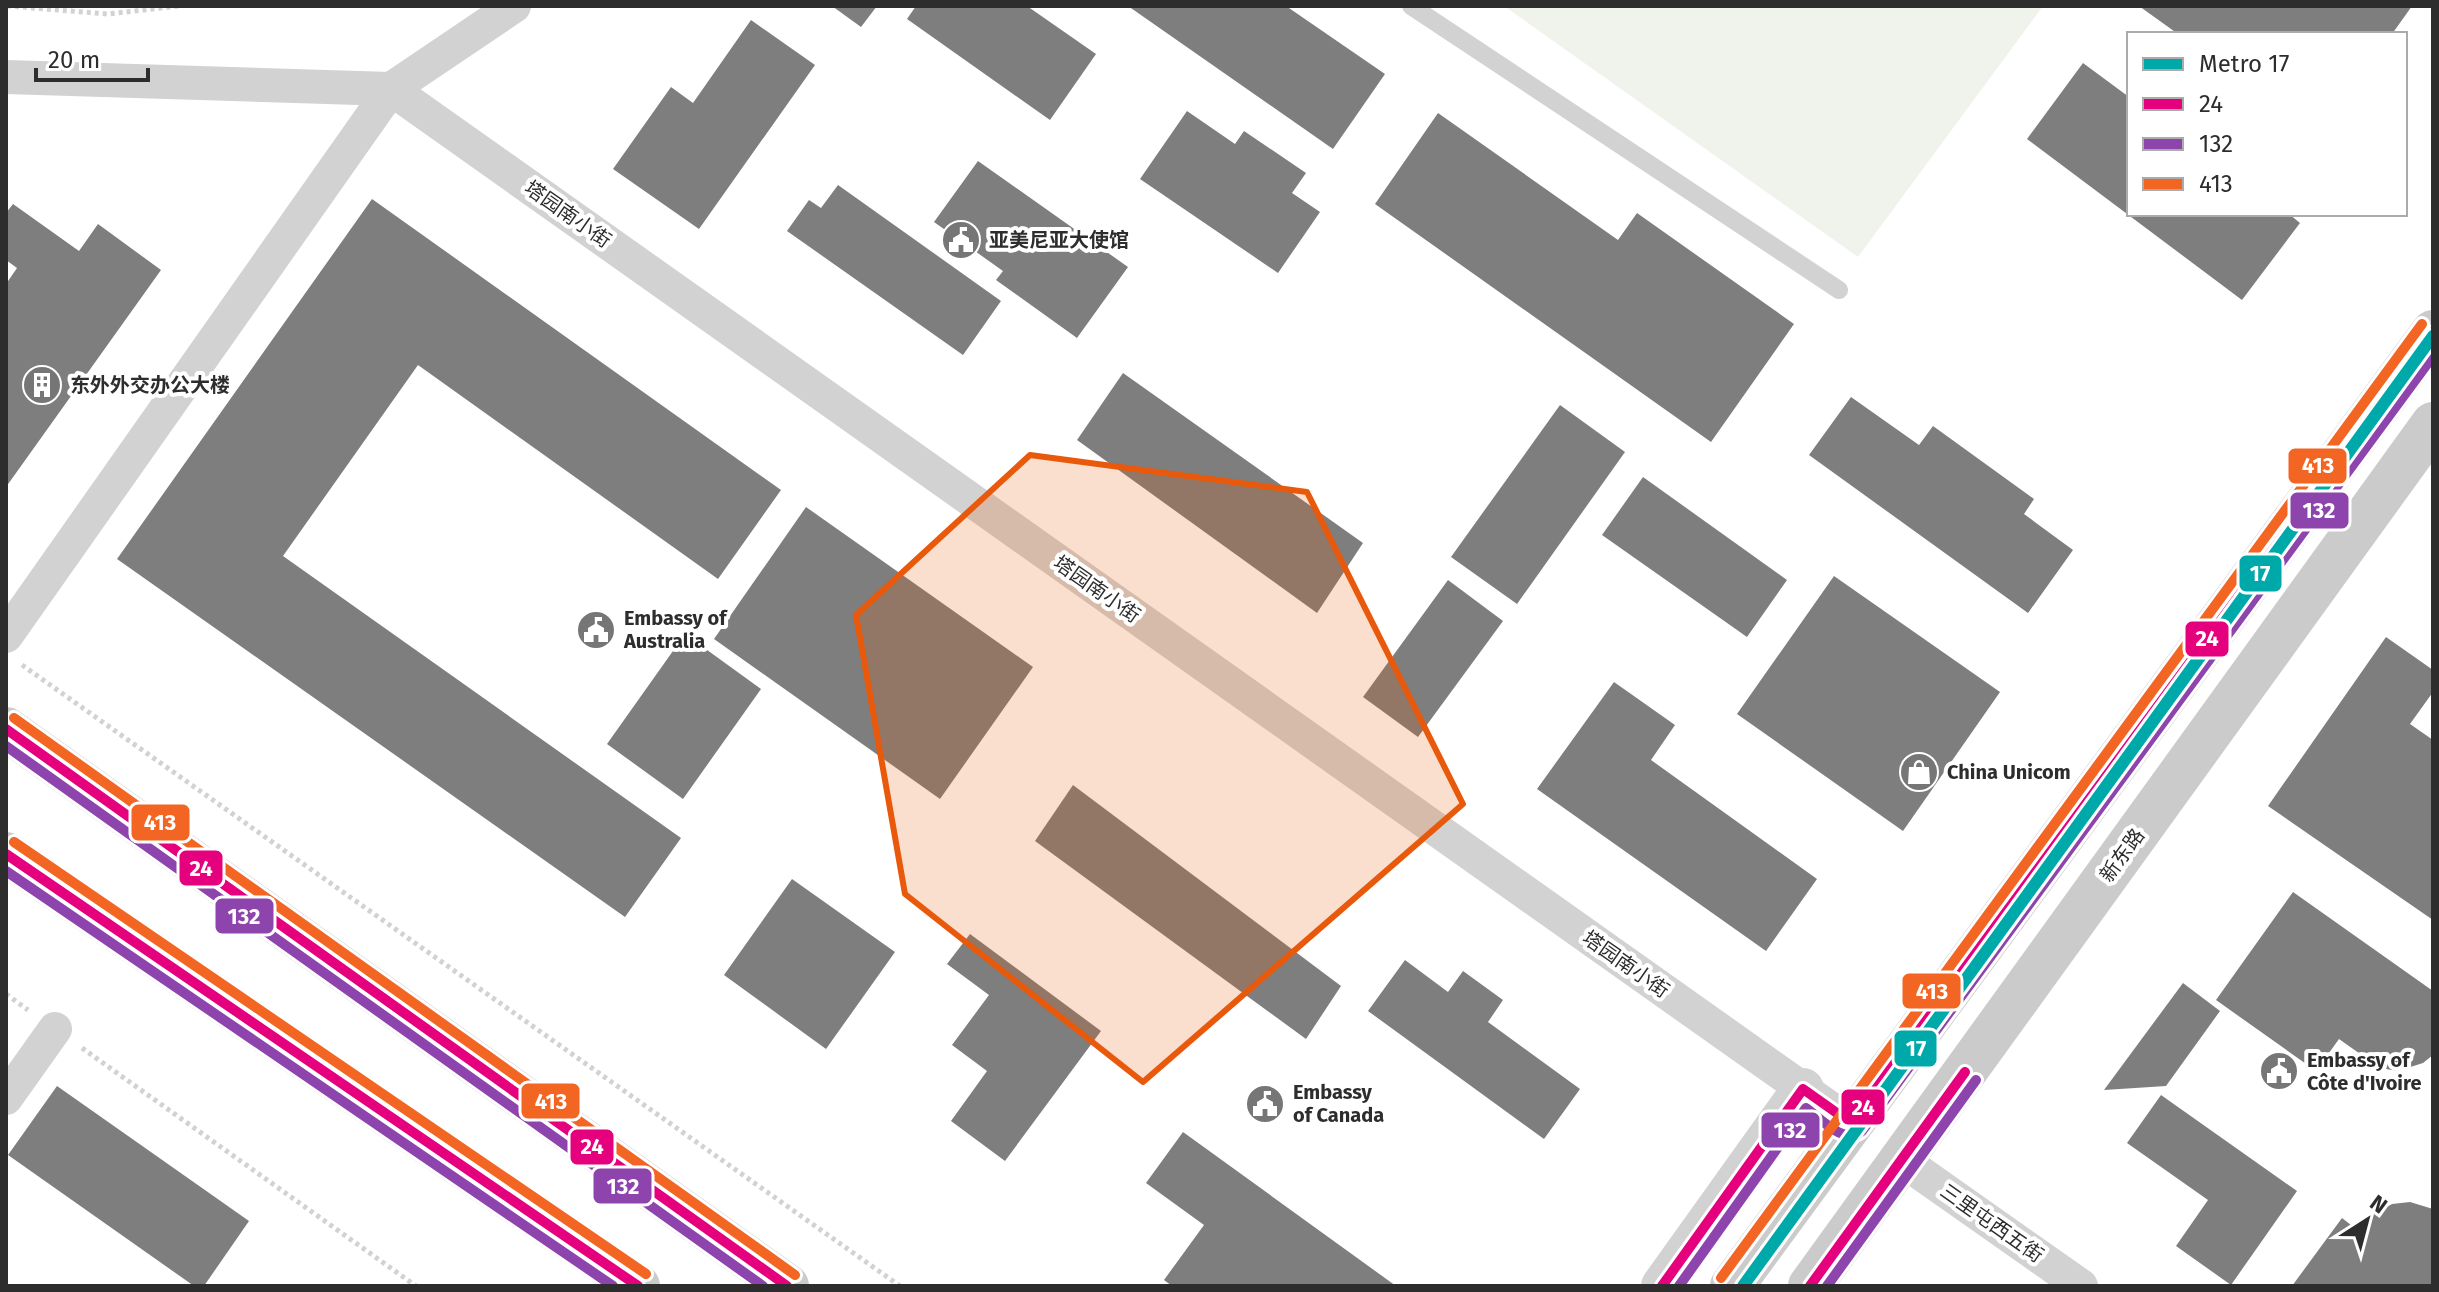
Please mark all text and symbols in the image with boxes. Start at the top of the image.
scale bar [36,32,148,82]
legend [2127,32,2407,216]
text: 20 m [48,46,100,74]
text: Metro 17 [2199,50,2289,78]
text: 24 [2199,90,2223,118]
text: 132 [2199,130,2233,158]
text: 413 [2199,170,2233,198]
street label: 塔园南小街 [520,175,616,253]
public building icon: 亚美尼亚大使馆 [940,219,982,261]
place label: 亚美尼亚大使馆 [989,228,1129,252]
building icon: 东外外交办公大楼 [21,364,63,406]
place label: 东外外交办公大楼 [70,373,230,397]
line badge: 413 [2287,447,2348,485]
text: 413 [2302,452,2334,479]
line badge: 132 [2289,491,2350,530]
text: 132 [2303,497,2335,524]
street label: 塔园南小街 [1049,550,1145,628]
line badge: 17 [2238,554,2283,593]
text: 17 [2250,560,2270,587]
place label: Embassy of Australia [623,606,728,653]
public building icon: Embassy of Australia [575,609,617,651]
line badge: 24 [2184,620,2230,658]
text: 24 [2195,625,2219,652]
shop icon: China Unicom [1898,751,1940,793]
place label: China Unicom [1947,760,2071,784]
line badge: 413 [130,803,191,842]
text: 413 [144,809,176,836]
street label: 新东路 [2095,824,2149,886]
line badge: 24 [178,849,224,887]
text: 24 [189,855,213,882]
line badge: 132 [214,897,275,935]
text: 132 [228,903,260,930]
street label: 塔园南小街 [1578,925,1674,1003]
line badge: 413 [1901,972,1962,1010]
text: 413 [1916,978,1948,1005]
line badge: 17 [1893,1029,1938,1068]
text: 17 [1906,1035,1926,1062]
place label: Embassy of Côte d'Ivoire [2307,1048,2421,1095]
public building icon: Embassy of Côte d'Ivoire [2258,1050,2300,1092]
place label: Embassy of Canada [1293,1080,1384,1127]
line badge: 413 [520,1082,581,1120]
public building icon: Embassy of Canada [1244,1083,1286,1125]
text: 413 [535,1088,567,1115]
line badge: 24 [1840,1088,1886,1126]
text: 24 [1851,1094,1875,1121]
line badge: 132 [1760,1111,1821,1149]
text: 132 [1774,1117,1806,1144]
line badge: 24 [569,1128,615,1166]
text: 24 [580,1133,604,1160]
line badge: 132 [592,1167,653,1205]
text: 132 [607,1173,639,1200]
street label: 三里屯西五街 [1936,1179,2048,1267]
north arrow [2327,1180,2407,1260]
text: N [2365,1189,2392,1219]

